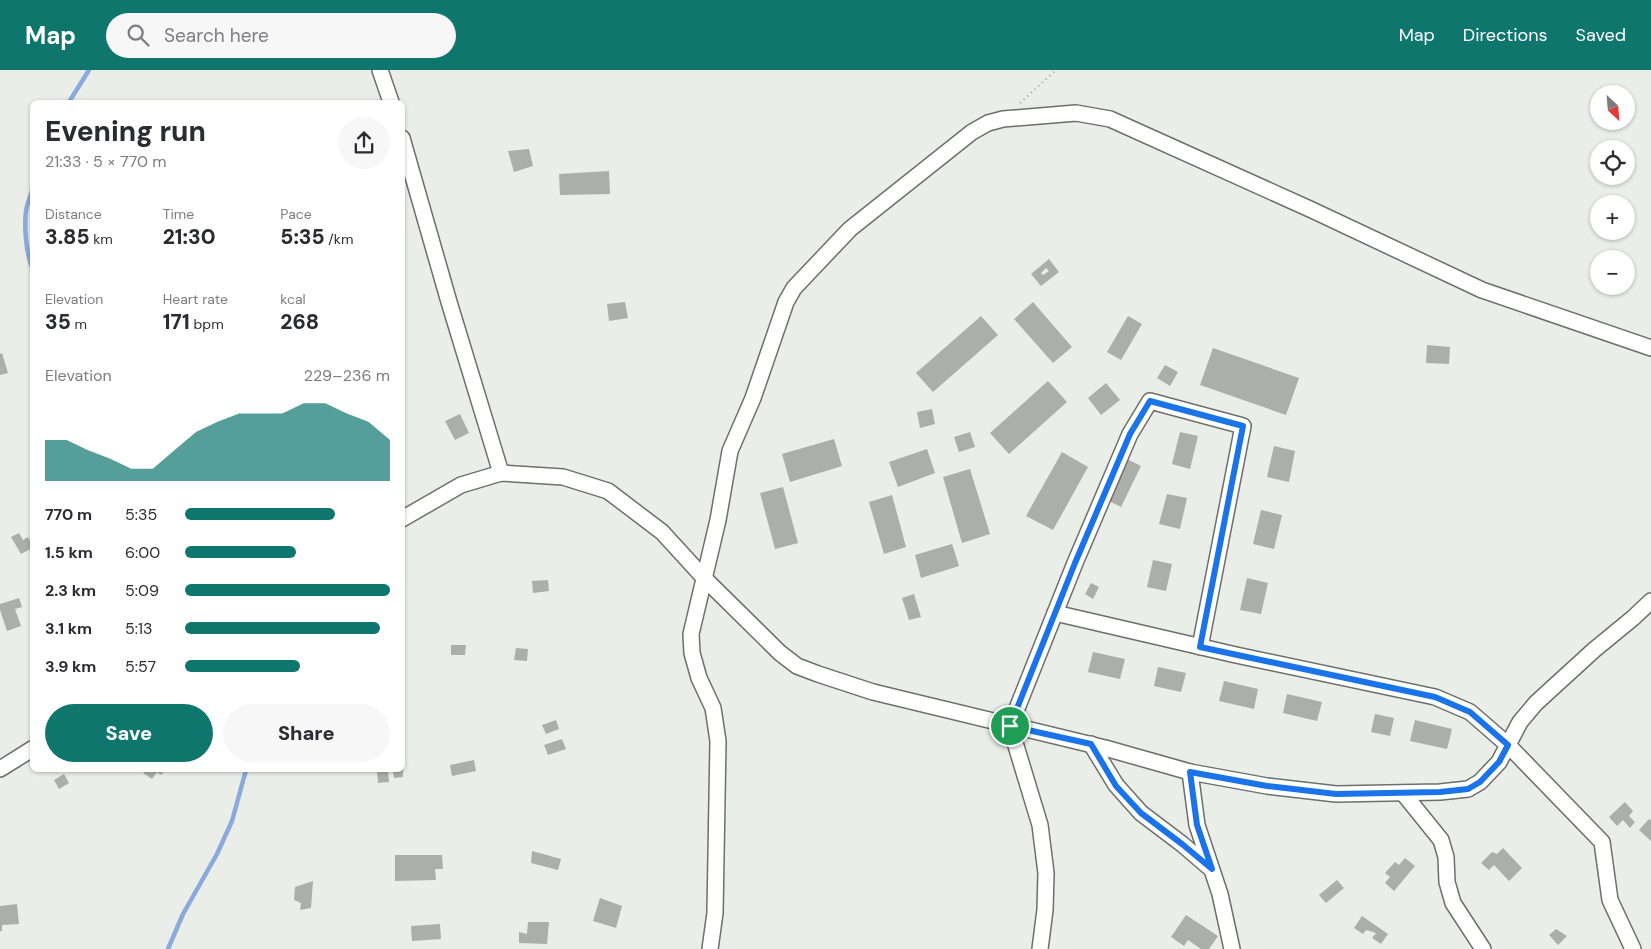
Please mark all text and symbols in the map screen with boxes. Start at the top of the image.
search box [106,13,456,58]
text: Map [25,20,76,51]
icon: search [124,21,152,49]
text: Search here [164,23,269,48]
text: Map [1399,23,1435,47]
text: Directions [1463,23,1548,47]
text: Saved [1576,23,1626,47]
north arrow [1590,85,1635,130]
map controls [1590,85,1635,295]
text: Evening run [45,113,206,150]
button: share [338,117,390,169]
button: locate [1590,140,1635,185]
text: 21:33 · 5 × 770 m [45,151,166,172]
button: + [1590,195,1635,240]
text: Distance [45,205,102,223]
text: Time [163,205,194,223]
text: Pace [280,205,312,223]
text: 3.85 [45,223,90,251]
text: 21:30 [163,223,216,251]
text: 5:35 [280,223,325,251]
text: km [90,230,113,248]
text: /km [325,230,353,248]
button: − [1590,250,1635,295]
text: Elevation [45,290,103,308]
text: Heart rate [163,290,228,308]
text: kcal [280,290,306,308]
text: 35 [45,308,71,336]
text: 171 [163,308,190,336]
text: 268 [280,308,319,336]
text: m [71,315,87,333]
text: bpm [190,315,224,333]
text: Elevation [45,365,112,386]
text: 229–236 m [304,365,390,386]
text: 770 m [45,504,92,525]
text: 5:35 [125,504,157,525]
text: 1.5 km [45,542,93,563]
text: 6:00 [125,542,160,563]
text: 2.3 km [45,580,96,601]
text: 5:09 [125,580,159,601]
text: 3.1 km [45,618,92,639]
text: 5:13 [125,618,152,639]
text: 3.9 km [45,656,96,677]
text: 5:57 [125,656,156,677]
button: Save [45,704,213,762]
button: Share [223,704,390,762]
pin [989,705,1031,747]
icon: arrive [996,712,1024,740]

